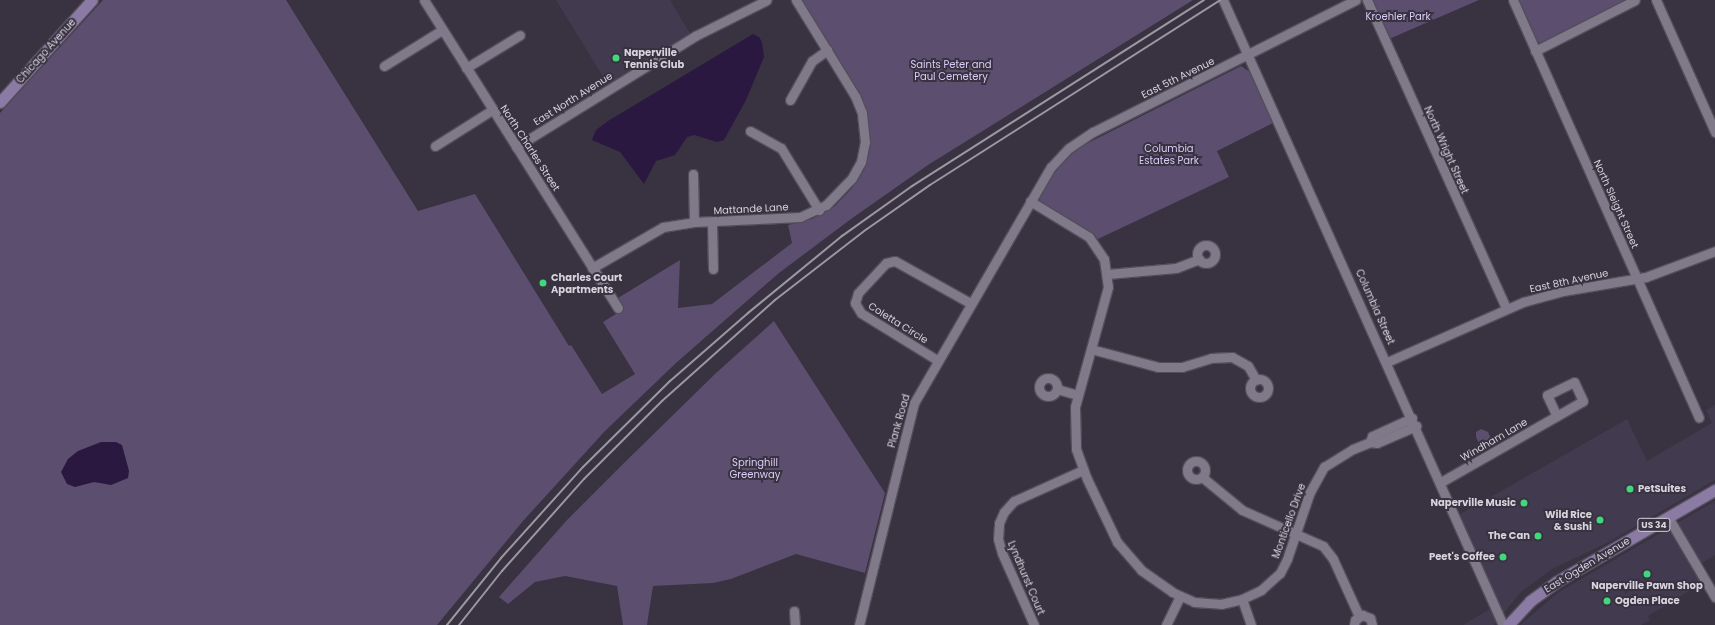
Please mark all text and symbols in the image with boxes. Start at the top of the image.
park label: Kroehler Park [1365,11,1431,23]
street label: Chicago Avenue [14,16,78,86]
place label: Naperville Tennis Club [624,46,684,70]
marker: Naperville Tennis Club [611,53,621,63]
street label: East 5th Avenue [1139,55,1217,101]
park label: Saints Peter and Paul Cemetery [910,58,992,82]
street label: East North Avenue [531,70,615,128]
street label: North Charles Street [498,103,562,193]
street label: North Wright Street [1421,104,1471,196]
park label: Columbia Estates Park [1139,142,1199,166]
street label: North Sleight Street [1591,158,1641,250]
street label: Mattande Lane [713,201,789,217]
street label: Columbia Street [1353,267,1397,347]
street label: East 8th Avenue [1529,267,1609,295]
place label: Charles Court Apartments [551,271,622,294]
marker: Charles Court Apartments [538,278,548,288]
street label: Coletta Circle [866,300,930,346]
street label: Plank Road [886,393,912,449]
street label: Windham Lane [1458,416,1530,464]
park label: Springhill Greenway [730,456,780,480]
street label: Monticello Drive [1270,482,1308,560]
place label: PetSuites [1638,483,1686,495]
marker: PetSuites [1625,484,1635,494]
place label: Naperville Music [1431,497,1516,509]
marker: Naperville Music [1519,498,1529,508]
place label: Wild Rice & Sushi [1545,508,1592,532]
marker: Wild Rice & Sushi [1595,515,1605,525]
road number: US 34 [1637,518,1671,532]
place label: The Can [1488,530,1530,542]
marker: The Can [1533,531,1543,541]
street label: East Ogden Avenue [1542,535,1632,595]
street label: Lyndhurst Court [1005,539,1047,617]
place label: Peet's Coffee [1429,551,1495,563]
marker: Peet's Coffee [1498,552,1508,562]
marker: Naperville Pawn Shop [1642,569,1652,579]
place label: Naperville Pawn Shop [1591,580,1703,592]
place label: Ogden Place [1615,595,1680,607]
marker: Ogden Place [1602,596,1612,606]

